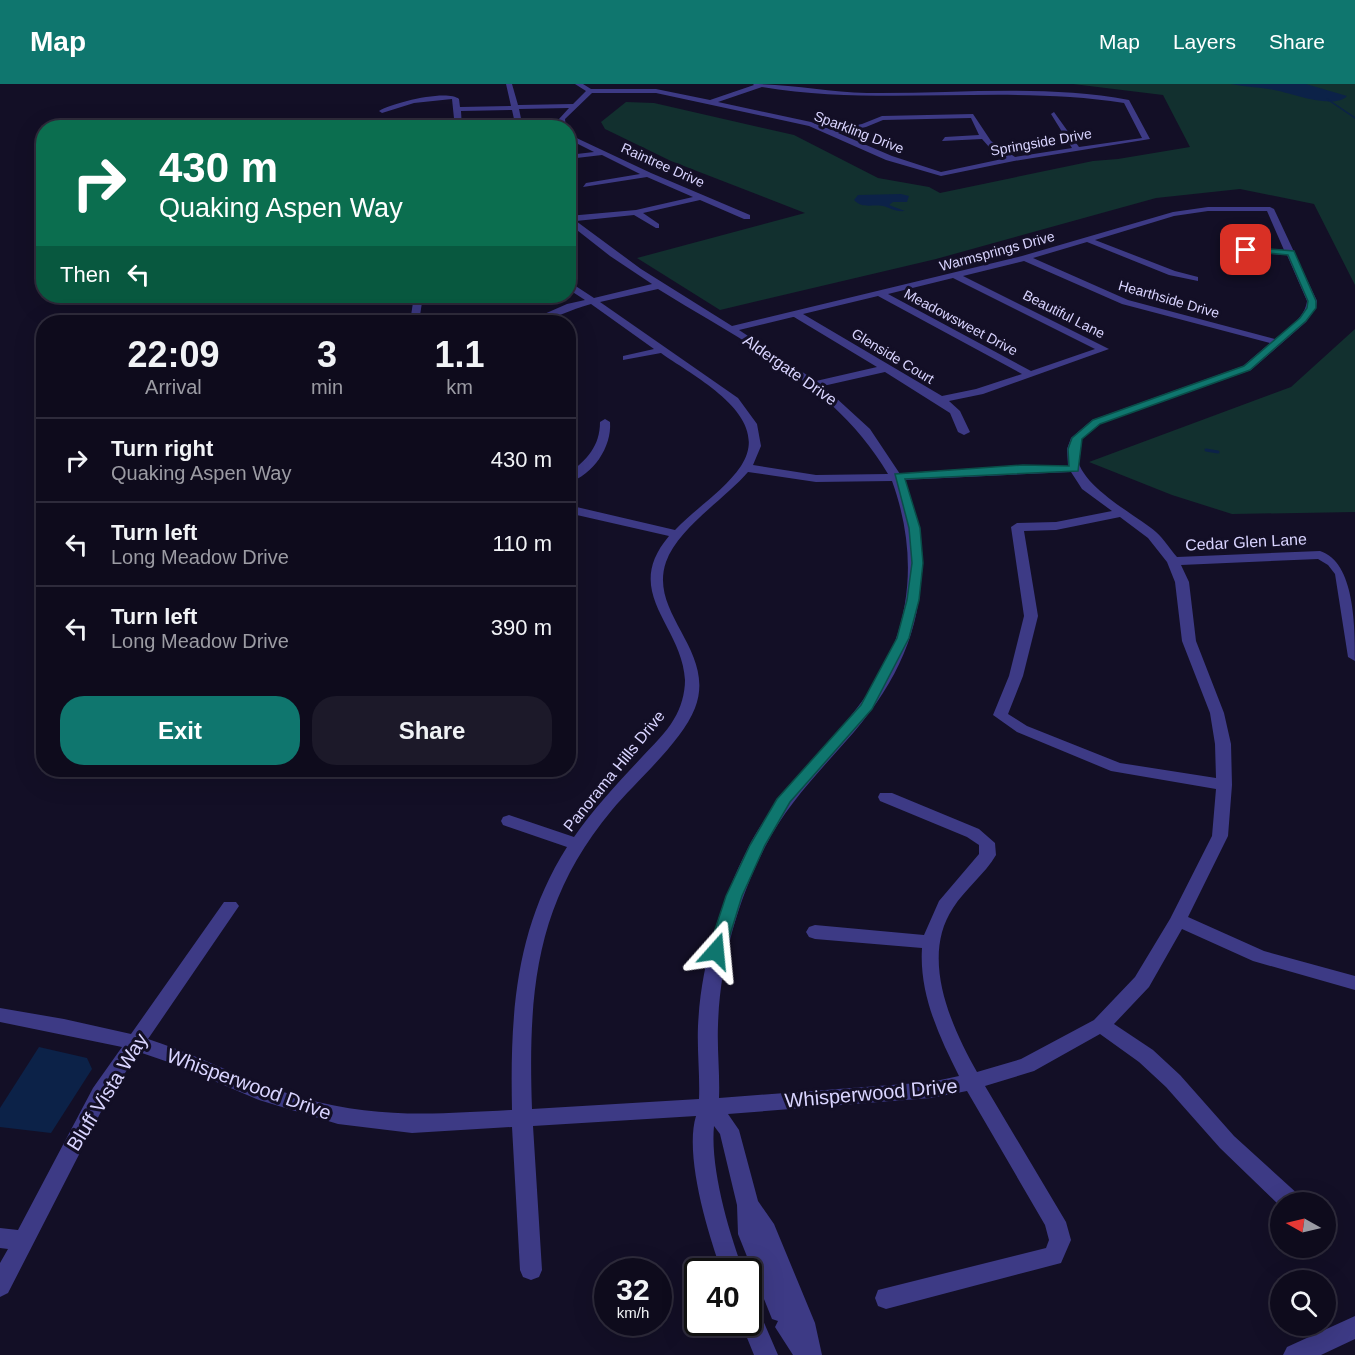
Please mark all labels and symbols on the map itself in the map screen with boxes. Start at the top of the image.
street label: Sparkling Drive [812,108,906,157]
street label: Springside Drive [989,125,1093,159]
street label: Raintree Drive [619,139,707,191]
pin [1220,224,1271,275]
street label: Warmsprings Drive [938,228,1057,274]
street label: Hearthside Drive [1117,277,1222,321]
street label: Meadowsweet Drive [902,285,1021,359]
street label: Beautiful Lane [1020,287,1108,342]
street label: Glenside Court [849,325,937,387]
street label: Aldergate Drive [740,331,840,409]
street label: Cedar Glen Lane [1185,530,1307,554]
street label: Panorama Hills Drive [560,707,668,835]
position arrow [684,919,748,983]
street label: Bluff Vista Way [62,1029,152,1155]
street label: Whisperwood Drive [164,1044,334,1124]
street label: Whisperwood Drive [784,1074,958,1112]
north arrow [1270,1192,1336,1258]
speed limit sign: 40 [684,1258,762,1336]

